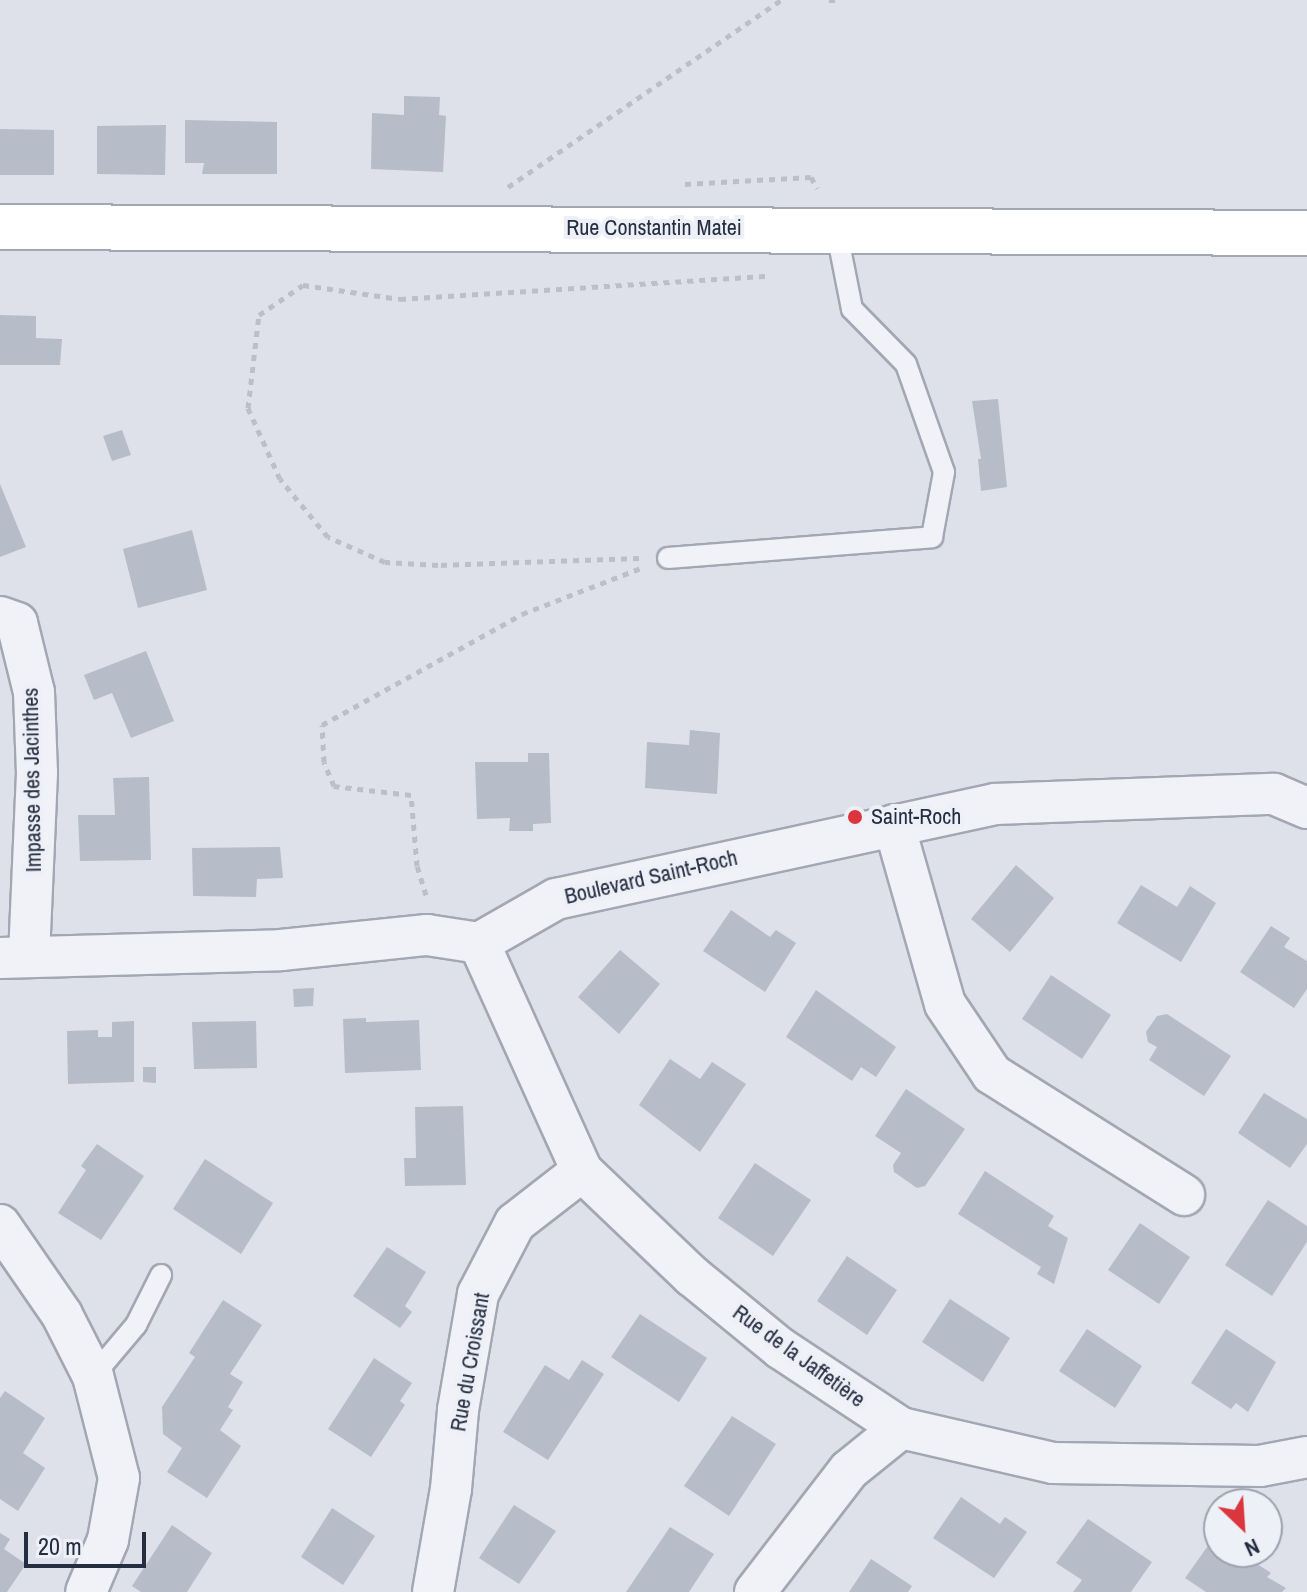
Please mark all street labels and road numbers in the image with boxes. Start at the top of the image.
street label: Rue Constantin Matei [566,215,742,241]
street label: Impasse des Jacinthes [17,688,47,872]
street label: Boulevard Saint-Roch [562,844,740,910]
street label: Rue du Croissant [445,1291,495,1433]
street label: Rue de la Jaffetière [728,1299,870,1413]

